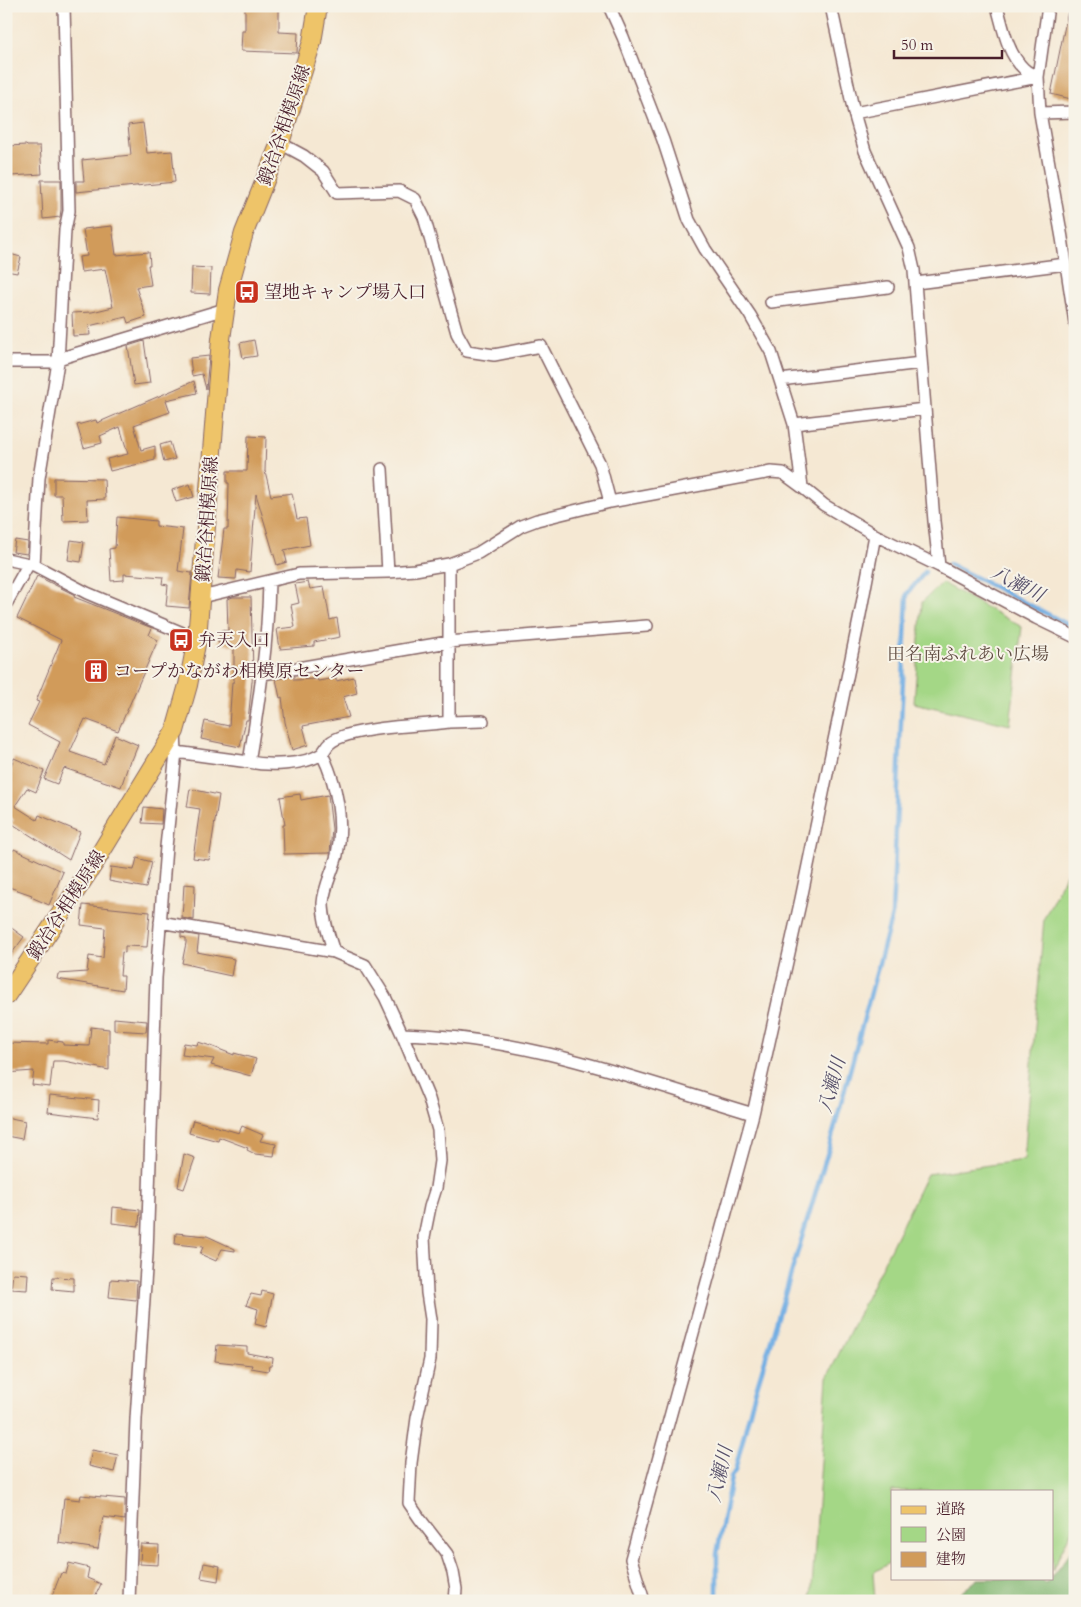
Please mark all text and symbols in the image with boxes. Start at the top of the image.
scale bar [894,28,1001,60]
text: 50 m [901,35,933,55]
street label: 鍛冶谷相模原線 [252,62,317,189]
bus stop icon: 望地キャンプ場入口 [234,279,260,305]
place label: 望地キャンプ場入口 [264,280,426,305]
street label: 鍛冶谷相模原線 [191,455,224,583]
water label: 八瀬川 [986,559,1051,609]
bus stop icon: 弁天入口 [168,627,194,653]
place label: 弁天入口 [198,628,270,653]
park label: 田名南ふれあい広場 [887,642,1049,667]
building icon: コープかながわ相模原センター [83,658,109,684]
place label: コープかながわ相模原センター [114,659,364,684]
street label: 鍛冶谷相模原線 [22,846,111,965]
water label: 八瀬川 [812,1052,852,1116]
water label: 八瀬川 [701,1442,740,1505]
legend [891,1490,1054,1580]
text: 道路 [936,1499,966,1519]
text: 公園 [936,1525,966,1545]
text: 建物 [936,1549,966,1569]

